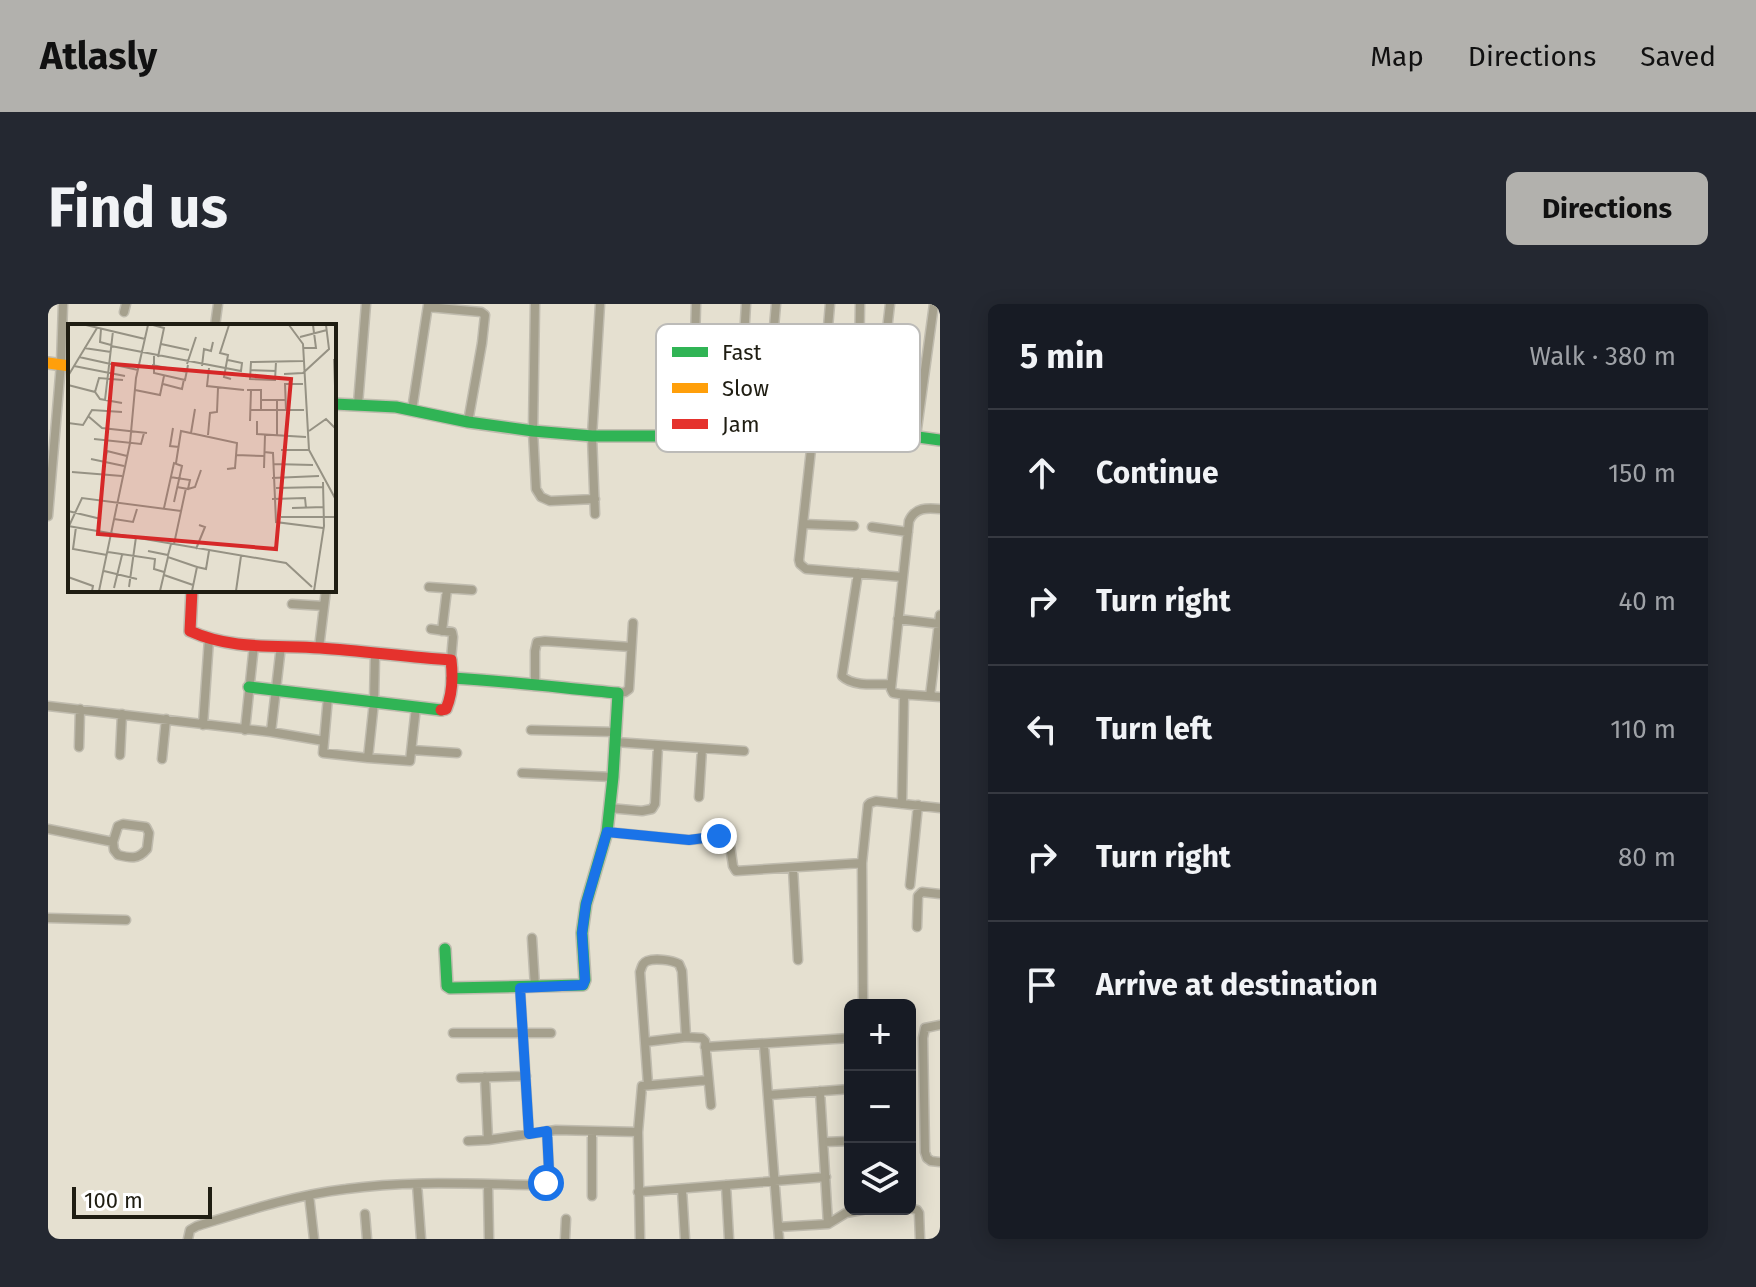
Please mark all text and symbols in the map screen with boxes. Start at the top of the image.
text: Atlasly [40,33,157,79]
text: Map [1370,40,1424,73]
text: Directions [1468,40,1596,73]
text: Saved [1640,40,1716,73]
button: Directions [1506,172,1708,245]
text: Find us [48,175,228,242]
inset map [68,324,336,592]
legend [656,324,920,452]
text: 5 min [1020,336,1104,377]
text: Fast [722,339,762,366]
text: Walk · 380 m [1529,341,1676,372]
text: Slow [722,375,769,402]
text: Jam [722,411,760,438]
icon: ahead [1020,451,1064,495]
text: Continue [1096,455,1219,491]
text: 150 m [1608,458,1676,489]
icon: right [1020,579,1064,623]
text: Turn right [1096,583,1231,619]
text: 40 m [1618,586,1676,617]
icon: left [1020,707,1064,751]
text: Turn left [1096,711,1212,747]
text: 110 m [1610,714,1676,745]
route end [701,818,737,854]
icon: right [1020,835,1064,879]
text: Turn right [1096,839,1231,875]
text: 80 m [1618,842,1676,873]
icon: arrive [1020,963,1064,1007]
text: Arrive at destination [1096,967,1378,1003]
map controls [844,999,916,1215]
button: + [844,999,916,1071]
button: − [844,1071,916,1143]
button: layers [844,1143,916,1215]
route start [528,1165,564,1201]
scale bar [72,1183,212,1219]
text: 100 m [84,1187,143,1214]

